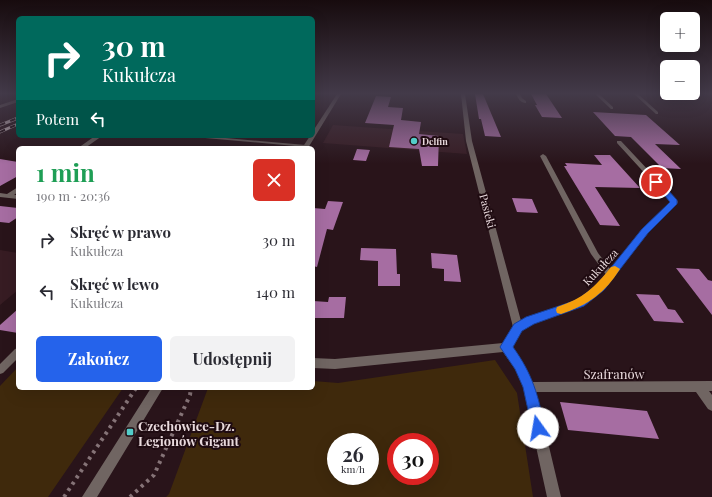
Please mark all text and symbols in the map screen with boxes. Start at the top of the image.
map controls [660,12,700,100]
button: + [660,12,700,52]
text: 30 m [102,27,166,64]
icon: right [36,32,88,84]
button: − [660,60,700,100]
text: Kukułcza [102,63,176,87]
icon: left [87,108,109,130]
text: Potem [36,109,79,129]
place label: Delfin [422,135,448,147]
marker: Delfin [409,136,419,146]
text: 1 min [36,156,95,188]
button: close [253,159,295,201]
pin [639,165,673,199]
icon: arrive [645,171,667,193]
text: 190 m · 20:36 [36,187,110,204]
street label: Pasieki [476,192,500,230]
text: Skręć w prawo [70,222,171,242]
icon: right [36,229,58,251]
text: 30 m [262,230,295,250]
text: Kukułcza [70,242,123,259]
street label: Kukułcza [579,245,621,289]
text: Skręć w lewo [70,274,159,294]
icon: left [36,281,58,303]
text: 140 m [256,282,295,302]
text: Kukułcza [70,294,123,311]
button: Zakończ [36,336,162,382]
button: Udostępnij [170,336,295,382]
street label: Szafranów [583,365,645,382]
position arrow [517,407,559,449]
place label: Czechowice-Dz. Legionów Gigant [138,417,240,449]
marker: Czechowice-Dz. Legionów Gigant [125,427,135,437]
speed limit sign: 30 [387,433,439,485]
text: 26 [342,440,364,467]
text: km/h [341,462,365,476]

